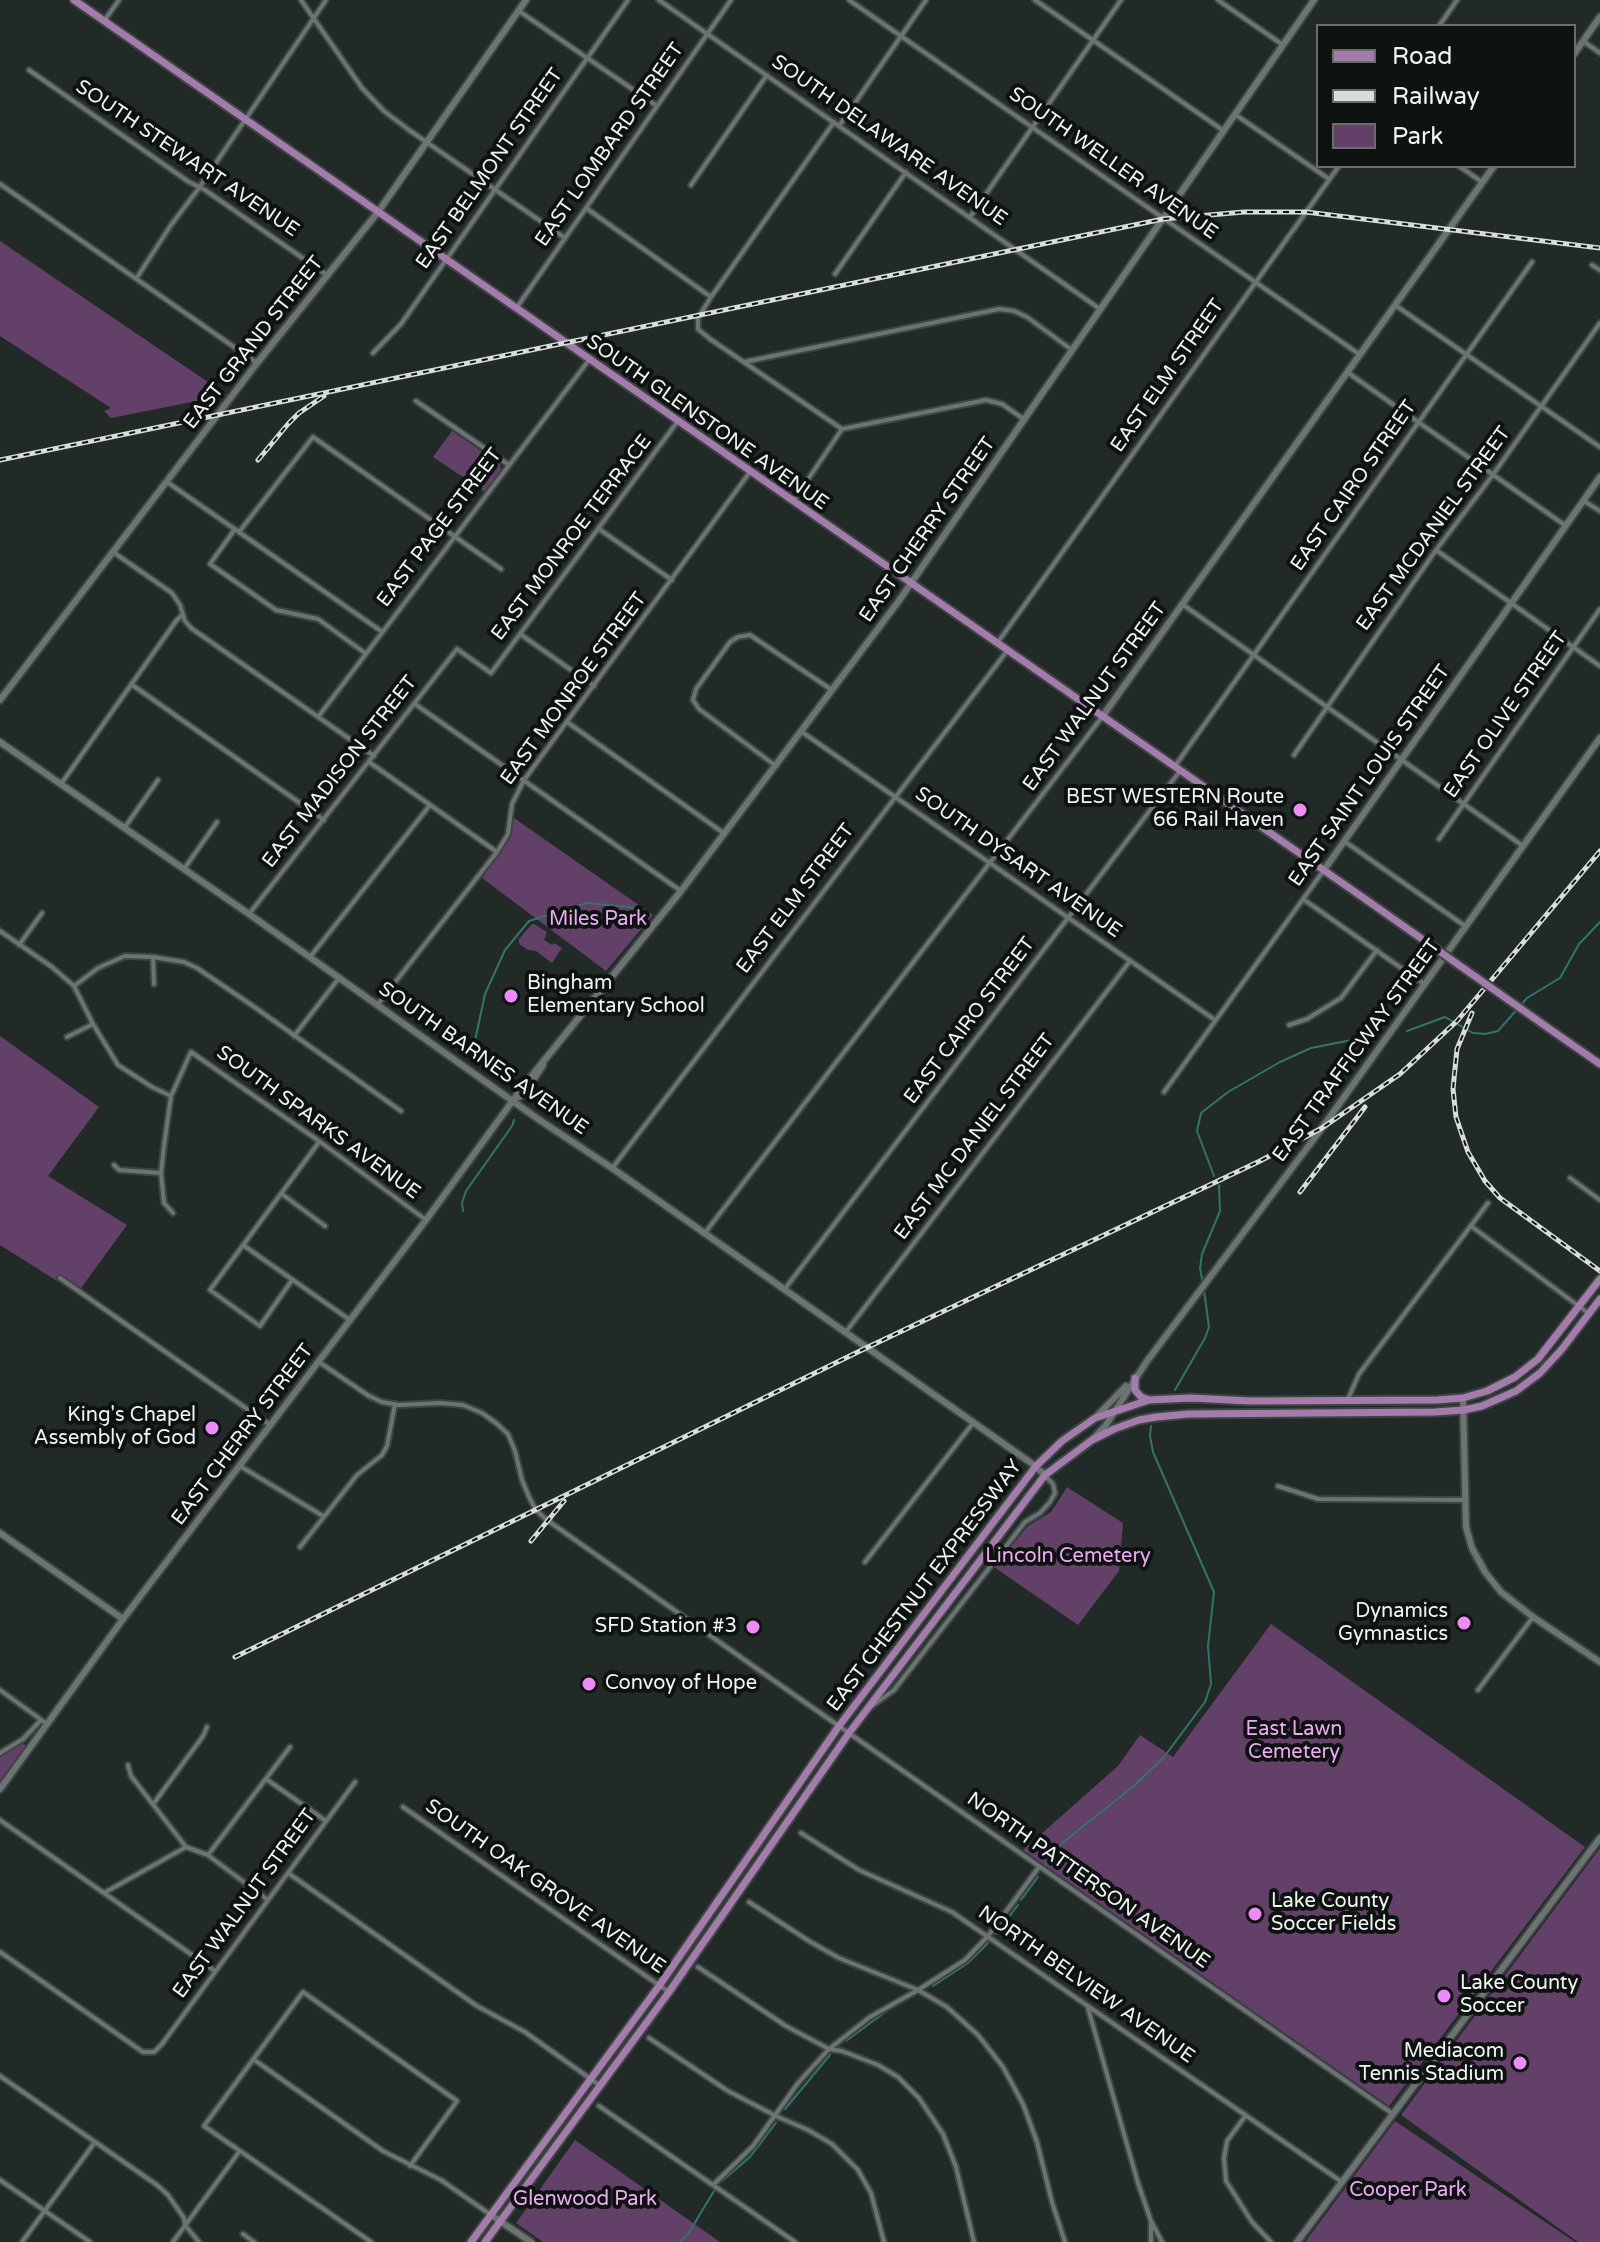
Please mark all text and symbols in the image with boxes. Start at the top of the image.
legend [1316,24,1576,168]
street label: EAST LOMBARD STREET [531,39,689,251]
text: Road [1392,42,1452,71]
street label: SOUTH DELAWARE AVENUE [767,50,1011,232]
street label: EAST BELMONT STREET [411,64,569,274]
street label: SOUTH STEWART AVENUE [71,75,303,243]
text: Railway [1392,82,1480,111]
street label: SOUTH WELLER AVENUE [1004,83,1222,245]
text: Park [1392,122,1443,151]
street label: EAST GRAND STREET [179,252,329,434]
street label: EAST ELM STREET [1106,295,1230,457]
street label: SOUTH GLENSTONE AVENUE [581,330,833,516]
street label: EAST CAIRO STREET [1286,396,1422,576]
street label: EAST MCDANIEL STREET [1352,422,1516,636]
street label: EAST MONROE TERRACE [487,430,657,646]
street label: EAST CHERRY STREET [855,433,1001,627]
street label: EAST PAGE STREET [372,444,508,612]
street label: EAST MONROE STREET [496,588,652,790]
street label: EAST WALNUT STREET [1018,598,1172,796]
street label: EAST OLIVE STREET [1439,627,1573,803]
street label: EAST SAINT LOUIS STREET [1284,661,1456,891]
street label: EAST MADISON STREET [258,671,422,873]
street label: SOUTH DYSART AVENUE [910,782,1126,944]
place label: BEST WESTERN Route 66 Rail Haven [1066,786,1284,833]
marker: BEST WESTERN Route 66 Rail Haven [1291,801,1309,819]
street label: EAST ELM STREET [732,819,860,979]
park label: Miles Park [549,908,647,932]
street label: EAST CAIRO STREET [899,933,1041,1109]
street label: EAST TRAFFICWAY STREET [1268,935,1446,1167]
place label: Bingham Elementary School [527,972,705,1019]
street label: SOUTH BARNES AVENUE [374,977,592,1141]
marker: Bingham Elementary School [502,987,520,1005]
street label: EAST MC DANIEL STREET [890,1029,1060,1245]
street label: SOUTH SPARKS AVENUE [212,1041,424,1205]
street label: EAST CHERRY STREET [167,1340,319,1530]
place label: King's Chapel Assembly of God [34,1404,196,1451]
marker: King's Chapel Assembly of God [203,1419,221,1437]
street label: EAST CHESTNUT EXPRESSWAY [823,1455,1027,1717]
park label: Lincoln Cemetery [985,1545,1151,1569]
place label: Dynamics Gymnastics [1338,1600,1448,1647]
marker: Dynamics Gymnastics [1455,1614,1473,1632]
place label: SFD Station #3 [595,1615,737,1639]
marker: SFD Station #3 [744,1618,762,1636]
place label: Convoy of Hope [605,1672,757,1696]
marker: Convoy of Hope [580,1675,598,1693]
park label: East Lawn Cemetery [1246,1718,1342,1765]
street label: NORTH PATTERSON AVENUE [962,1788,1214,1974]
street label: SOUTH OAK GROVE AVENUE [420,1795,670,1979]
street label: EAST WALNUT STREET [168,1805,322,2003]
place label: Lake County Soccer Fields [1271,1890,1396,1937]
street label: NORTH BELVIEW AVENUE [973,1901,1199,2069]
marker: Lake County Soccer Fields [1246,1905,1264,1923]
place label: Lake County Soccer [1460,1972,1578,2019]
marker: Lake County Soccer [1435,1987,1453,2005]
place label: Mediacom Tennis Stadium [1359,2040,1504,2087]
marker: Mediacom Tennis Stadium [1511,2054,1529,2072]
park label: Cooper Park [1349,2179,1467,2203]
park label: Glenwood Park [513,2188,657,2212]

